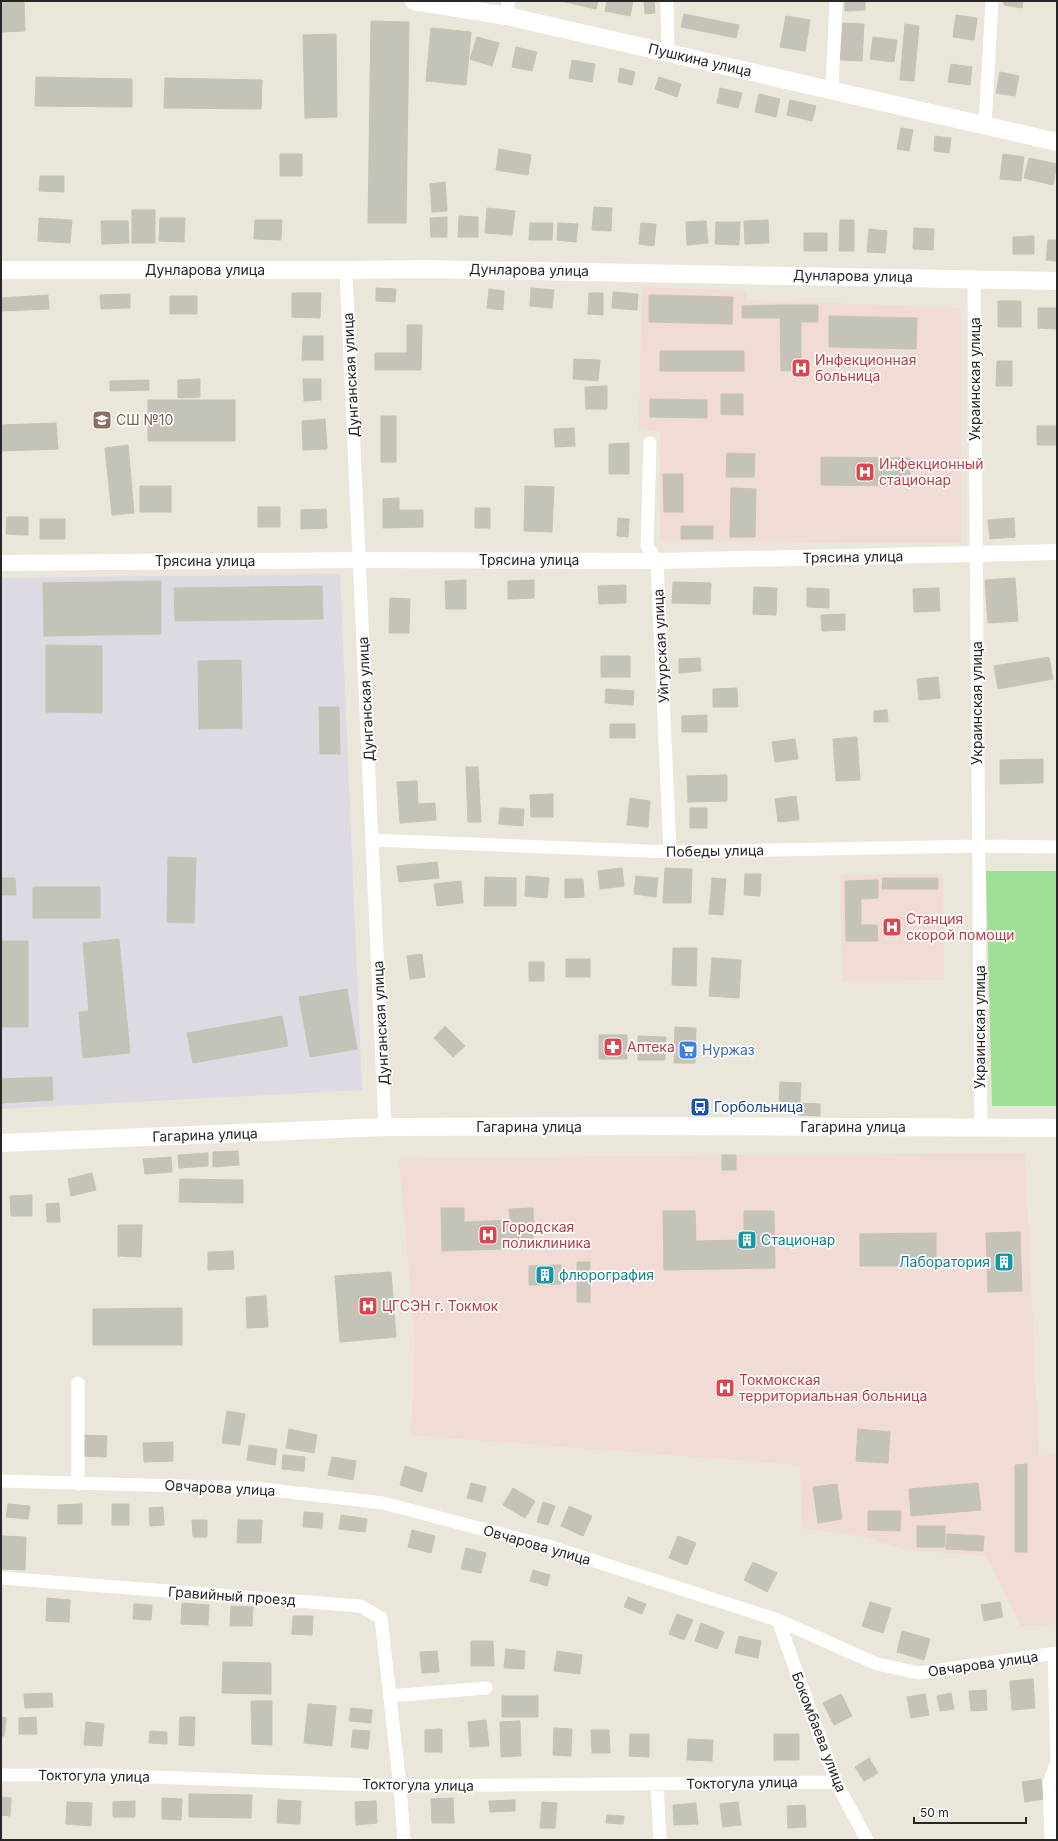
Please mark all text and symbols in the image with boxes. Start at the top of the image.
street label: Пушкина улица [647,39,753,80]
street label: Дунларова улица [469,260,589,279]
street label: Дунларова улица [145,261,265,278]
street label: Дунларова улица [793,266,913,285]
street label: Дунганская улица [339,312,362,438]
street label: Украинская улица [966,317,983,441]
place label: Инфекционная больница [815,351,916,384]
hospital icon: Инфекционная больница [790,357,812,379]
school or university icon: СШ №10 [91,409,113,431]
place label: СШ №10 [116,411,173,428]
place label: Инфекционный стационар [879,455,983,488]
hospital icon: Инфекционный стационар [854,461,876,483]
street label: Трясина улица [802,547,903,566]
street label: Трясина улица [479,551,579,568]
street label: Трясина улица [155,552,255,569]
street label: Уйгурская улица [649,589,672,704]
street label: Дунганская улица [354,636,377,762]
street label: Украинская улица [968,641,985,765]
street label: Победы улица [666,841,764,860]
place label: Станция скорой помощи [906,910,1015,943]
hospital icon: Станция скорой помощи [881,916,903,938]
street label: Дунганская улица [369,960,392,1086]
street label: Украинская улица [971,965,988,1089]
pharmacy icon: Аптека [602,1036,624,1058]
place label: Аптека [627,1038,675,1055]
supermarket icon: Нуржаз [677,1039,699,1061]
place label: Нуржаз [702,1041,755,1058]
bus stop icon: Горбольница [689,1096,711,1118]
place label: Горбольница [714,1098,803,1115]
street label: Гагарина улица [476,1118,582,1135]
street label: Гагарина улица [800,1118,906,1135]
street label: Гагарина улица [152,1124,258,1145]
place label: Городская поликлиника [502,1218,591,1251]
hospital icon: Городская поликлиника [477,1224,499,1246]
building icon: Cтационар [736,1229,758,1251]
place label: Cтационар [761,1231,835,1248]
building icon: Лаборатория [993,1251,1015,1273]
place label: Лаборатория [899,1253,990,1270]
building icon: флюрография [534,1264,556,1286]
place label: флюрография [559,1266,654,1283]
hospital icon: ЦГСЭН г. Токмок [357,1295,379,1317]
place label: ЦГСЭН г. Токмок [382,1297,499,1314]
place label: Токмокская территориальная больница [739,1371,927,1404]
hospital icon: Токмокская территориальная больница [714,1377,736,1399]
street label: Овчарова улица [164,1476,276,1499]
street label: Овчарова улица [481,1521,593,1568]
street label: Гравийный проезд [167,1583,297,1608]
street label: Овчарова улица [927,1647,1039,1680]
street label: Бокомбаева улица [789,1669,850,1794]
street label: Токтогула улица [38,1766,150,1785]
street label: Токтогула улица [686,1773,798,1792]
street label: Токтогула улица [362,1775,474,1794]
scale bar [914,1799,1026,1825]
text: 50 m [920,1805,949,1820]

